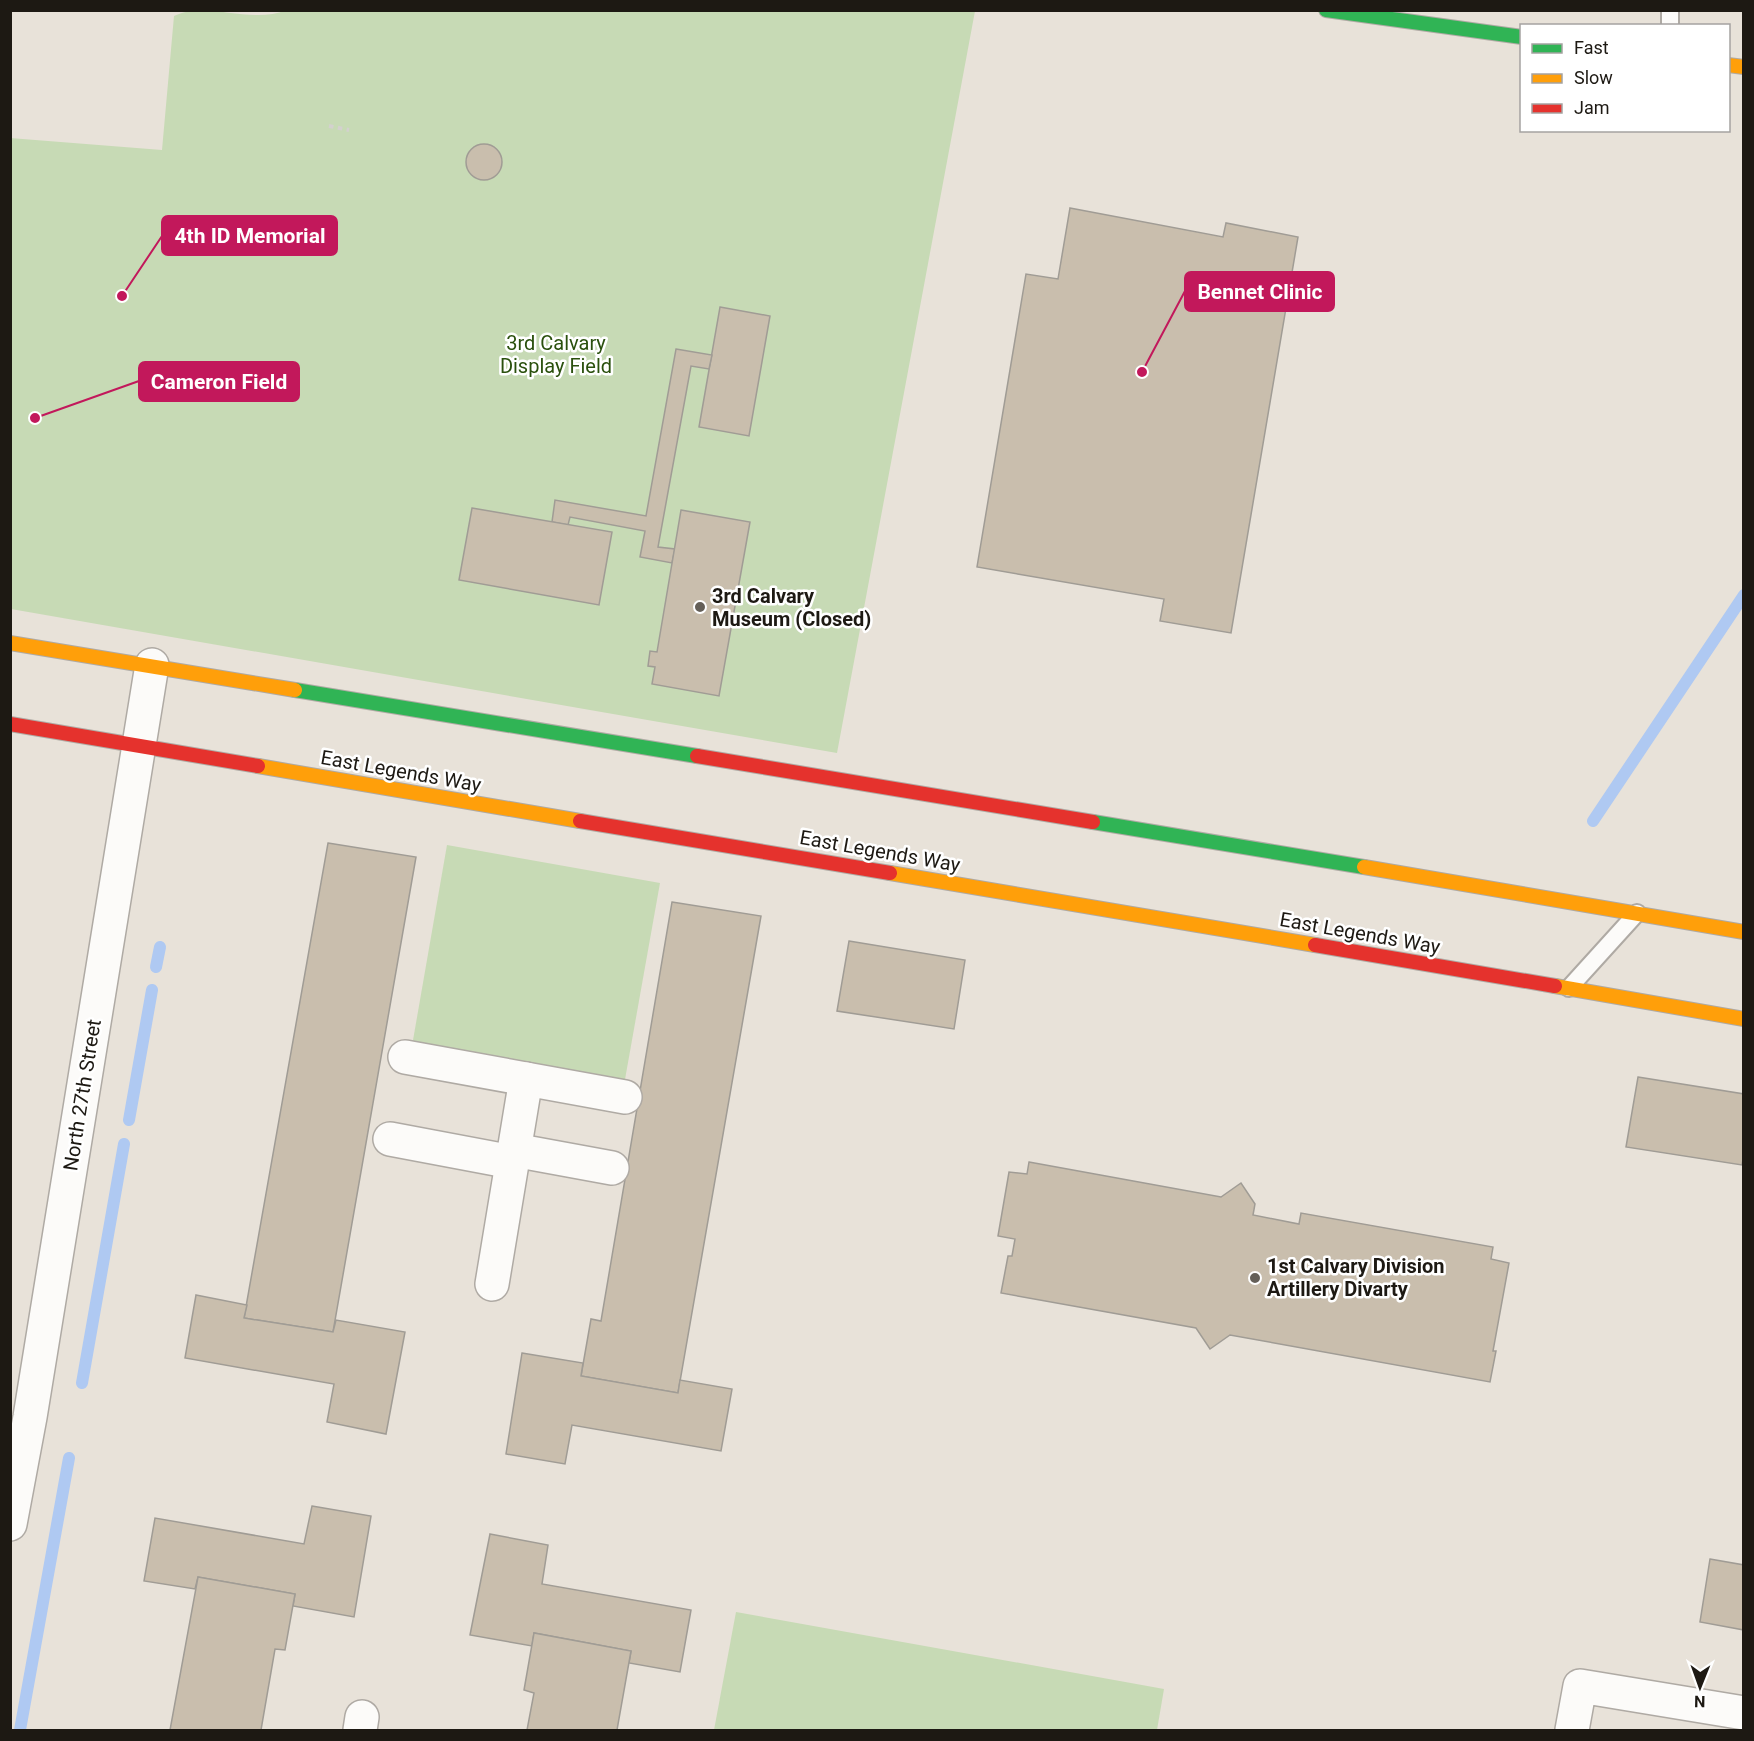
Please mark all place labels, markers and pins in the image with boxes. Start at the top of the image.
callout: 4th ID Memorial [162,216,337,255]
callout: Bennet Clinic [1185,272,1334,311]
callout: Cameron Field [139,362,299,401]
place label: 3rd Calvary Museum (Closed) [712,584,871,631]
marker: 3rd Calvary Museum (Closed) [693,600,707,614]
place label: 1st Calvary Division Artillery Divarty [1267,1254,1445,1301]
marker: 1st Calvary Division Artillery Divarty [1248,1271,1262,1285]

